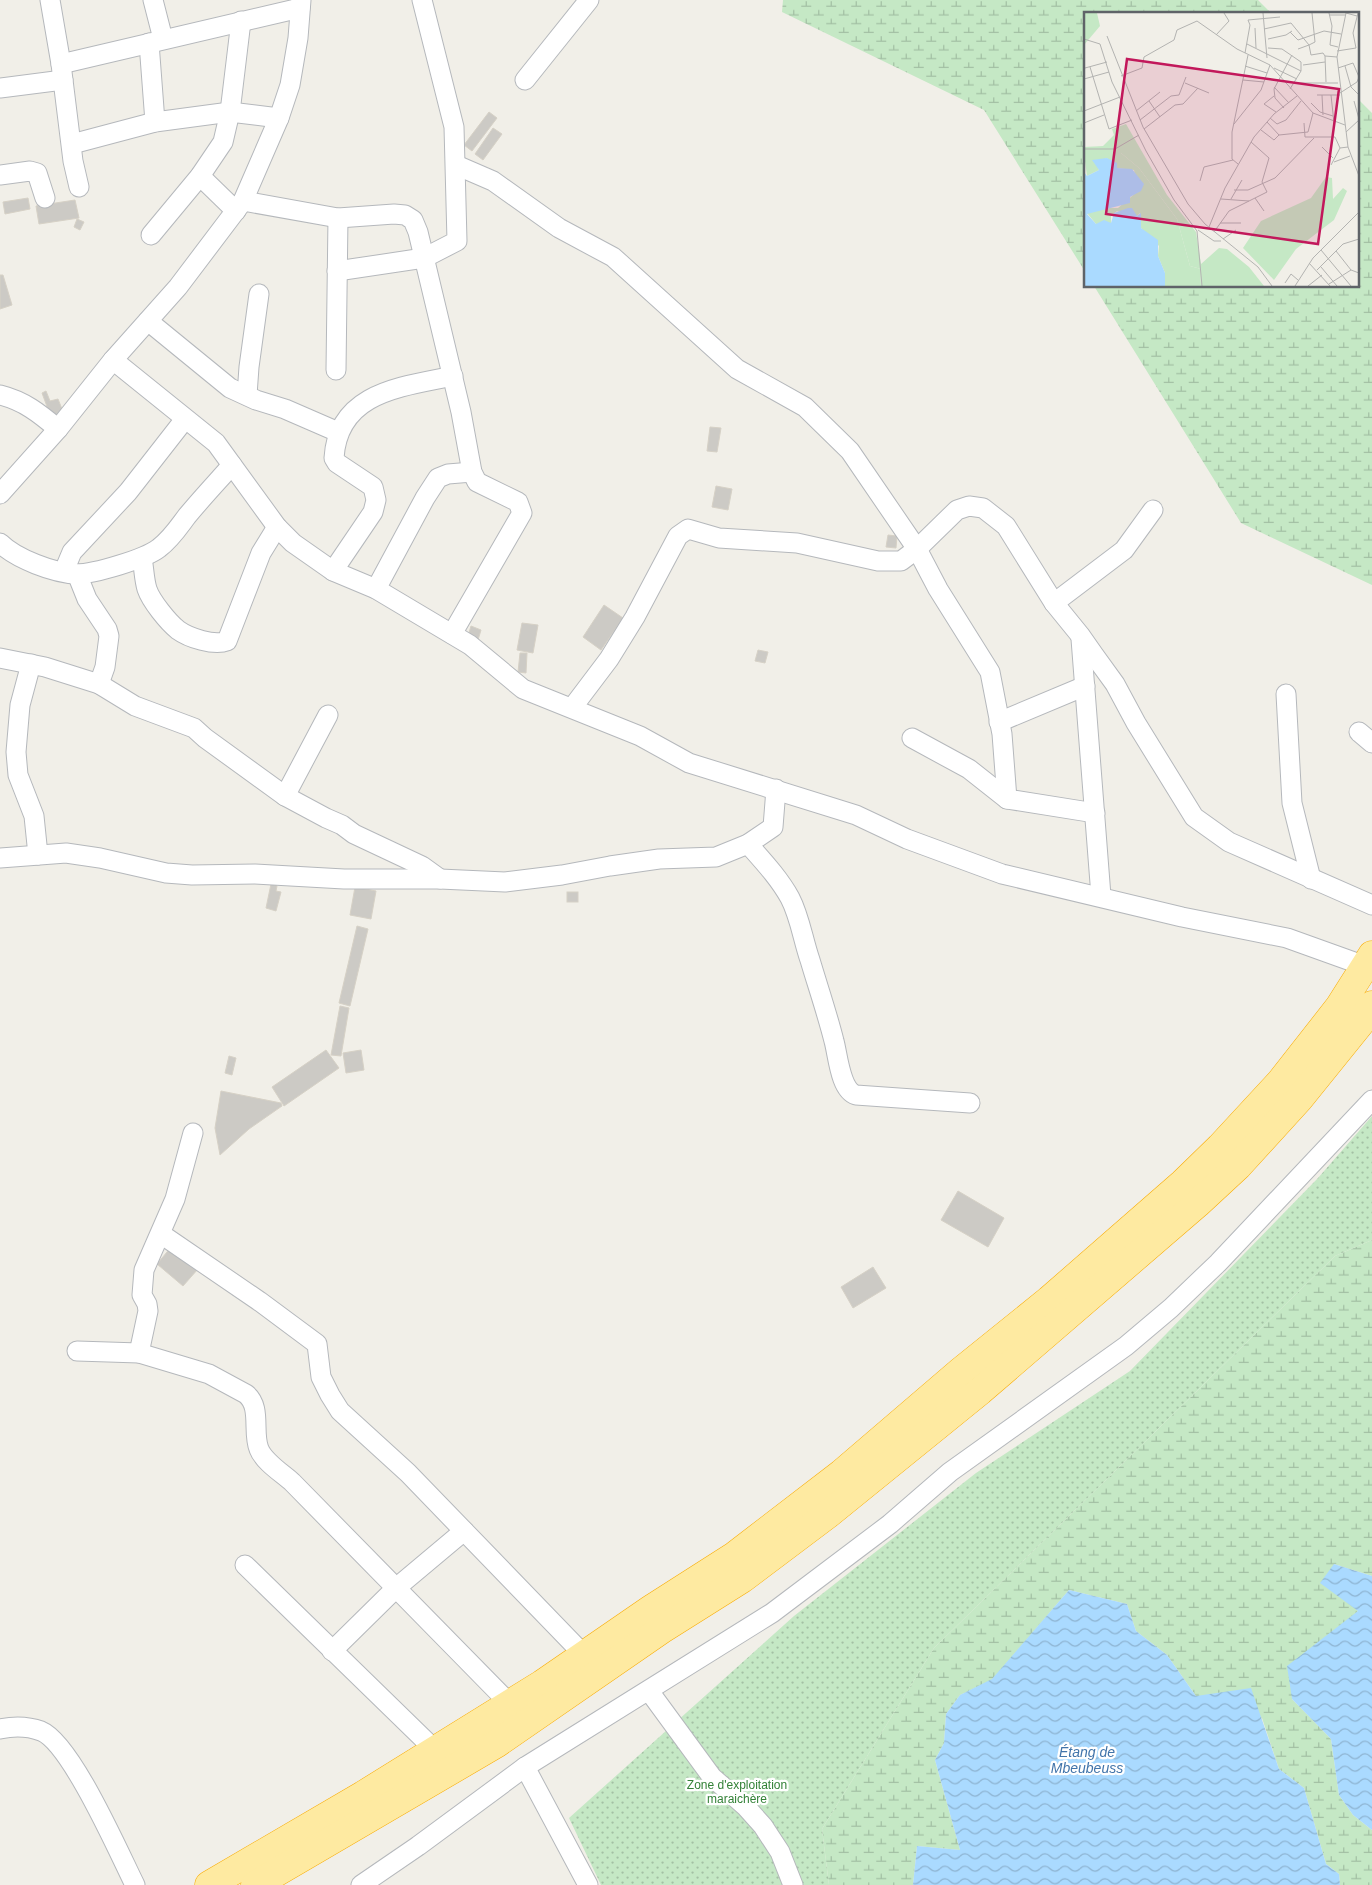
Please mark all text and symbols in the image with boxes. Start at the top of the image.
inset map [1084,12,1360,288]
water label: Étang de Mbeubeuss [1051,1744,1123,1776]
park label: Zone d'exploitation maraichère [687,1778,787,1806]

